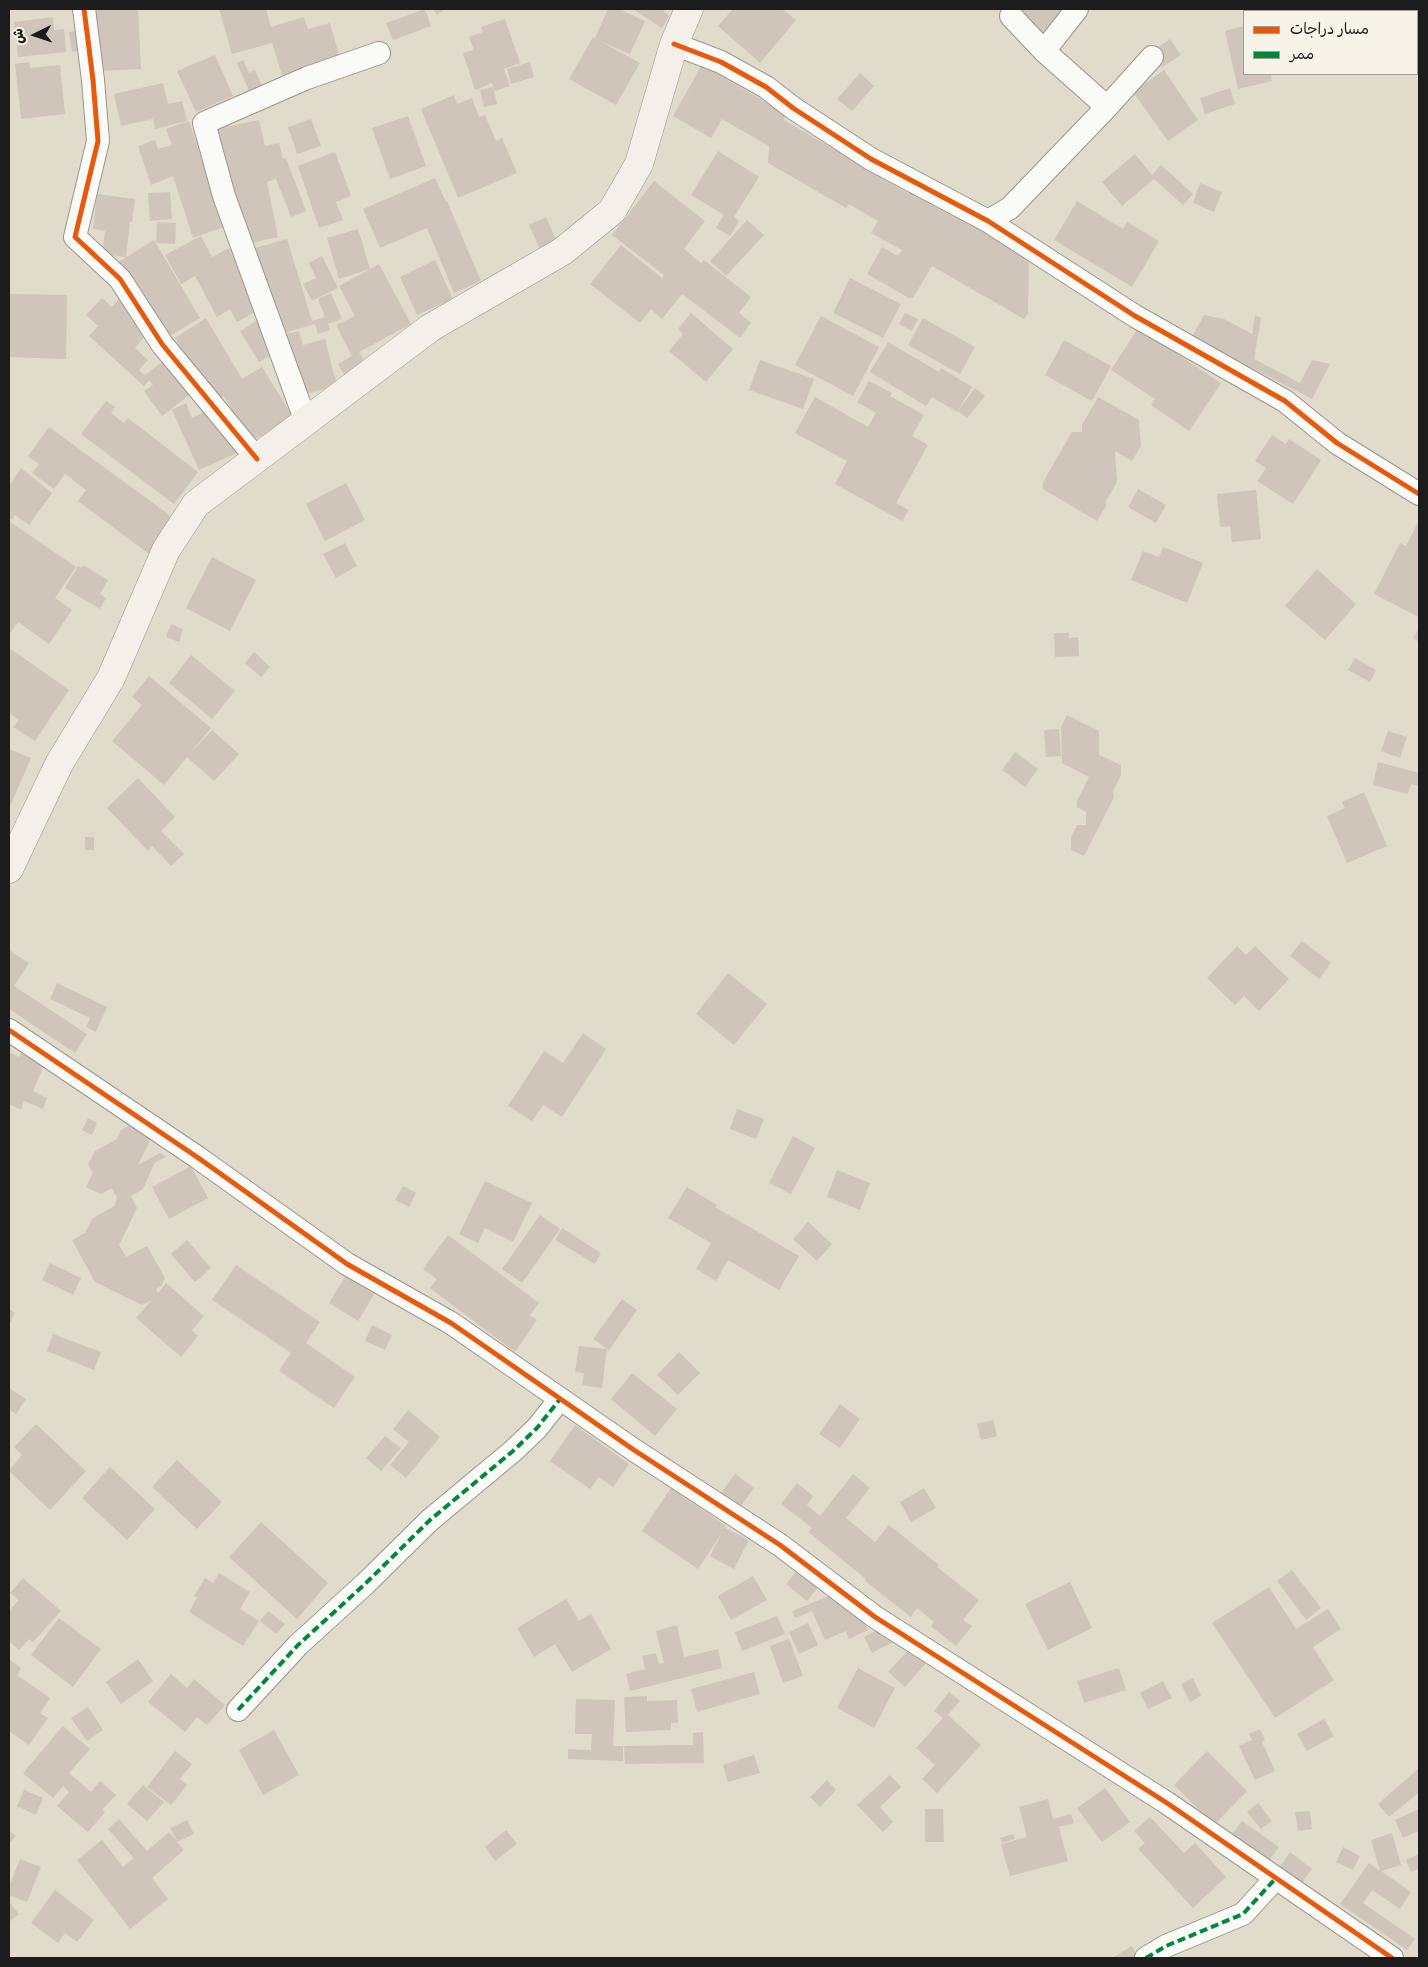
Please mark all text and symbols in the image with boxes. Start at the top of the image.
north arrow [10,10,60,60]
legend [1243,10,1418,75]
text: مسار دراجات [1290,19,1369,41]
text: ش [9,28,31,44]
text: ممر [1290,44,1314,66]

